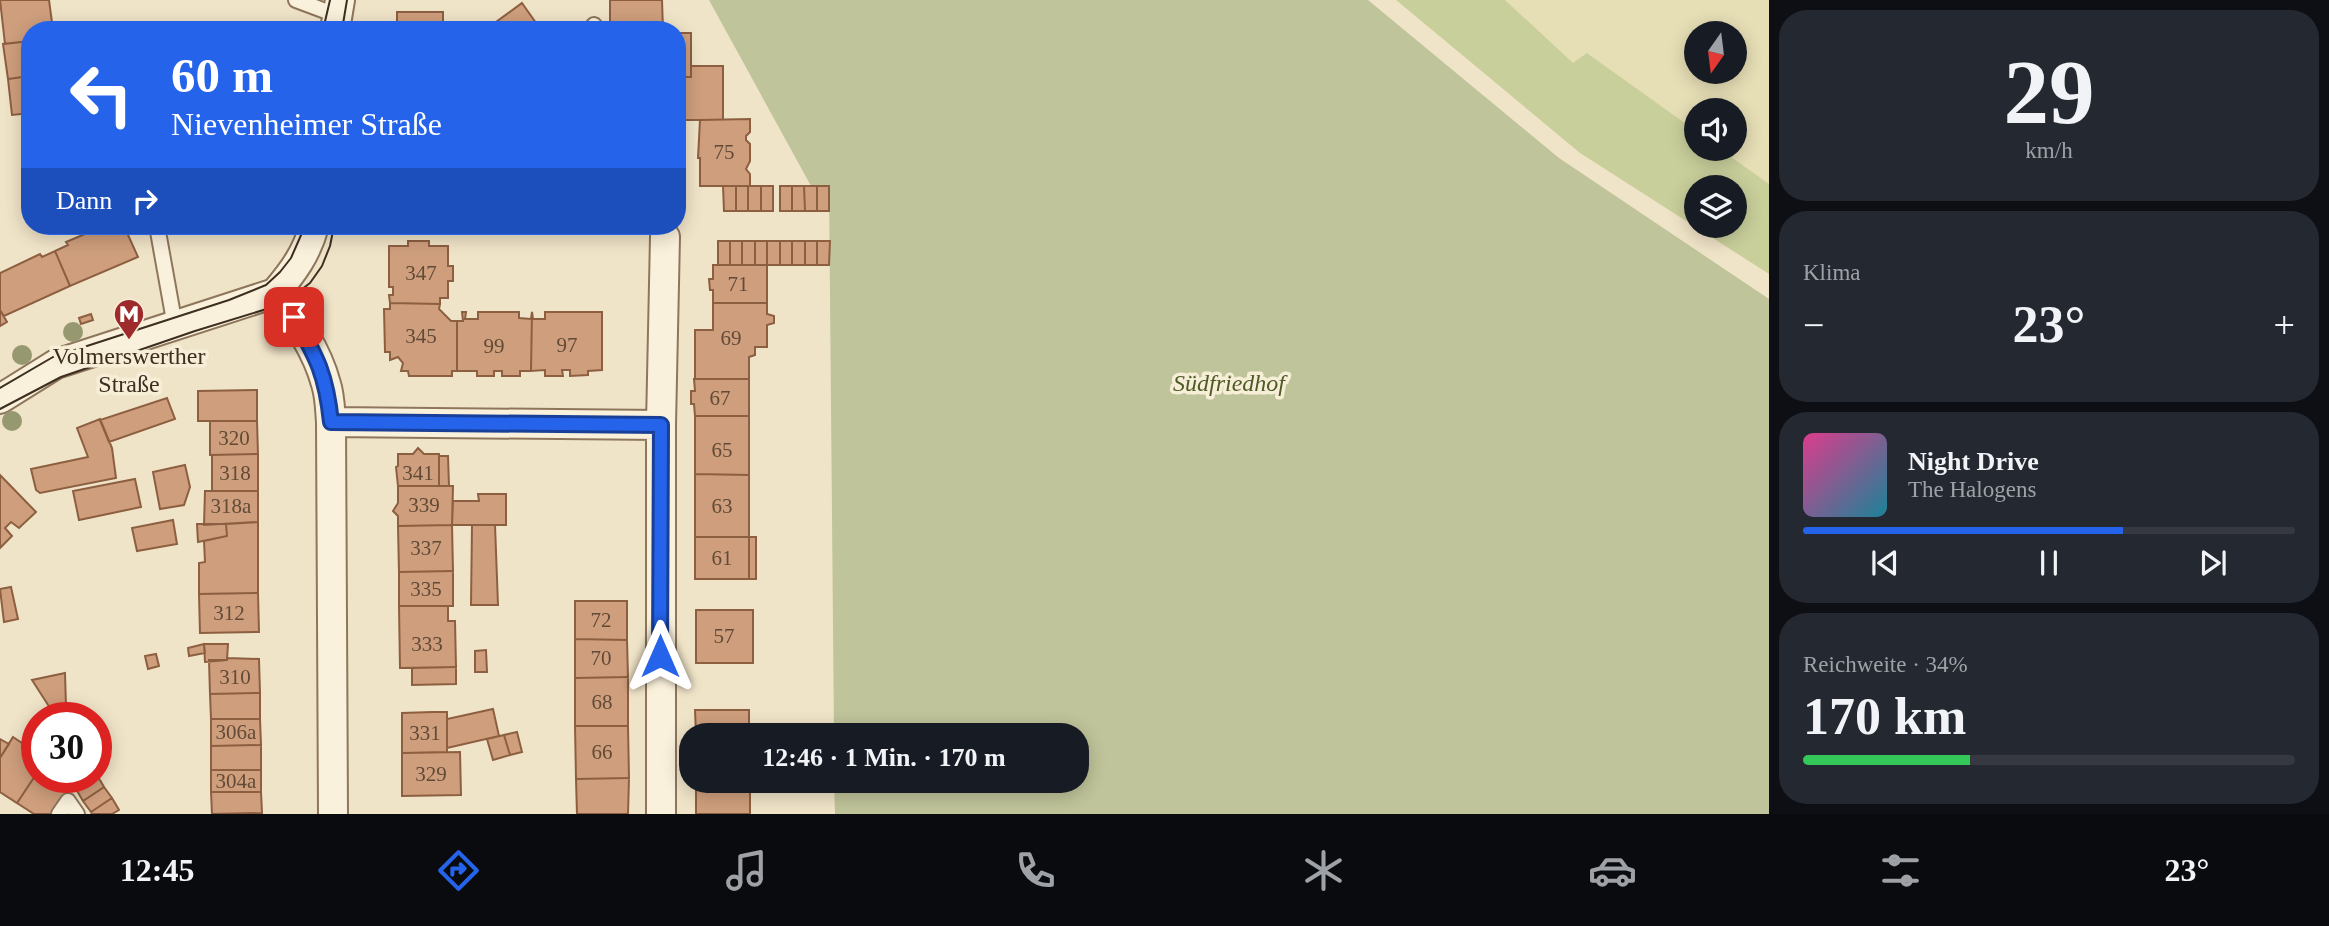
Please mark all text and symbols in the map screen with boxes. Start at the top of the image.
north arrow [1684,21,1746,84]
map controls [1684,21,1747,238]
text: 29 [2004,42,2095,143]
text: 60 m [171,48,273,103]
icon: left [56,49,147,140]
button: sound [1684,98,1747,161]
text: Nievenheimer Straße [171,106,442,142]
text: km/h [2025,138,2073,163]
house number: 75 [714,140,735,164]
button: layers [1684,175,1747,238]
icon: right [126,182,164,220]
text: Dann [56,186,112,215]
text: Klima [1803,260,1861,285]
house number: 347 [405,261,437,285]
house number: 71 [728,272,749,296]
pin [264,287,324,347]
text: 23° [2013,296,2085,353]
metro station icon: Volmerswerther Straße [112,297,146,341]
icon: arrive [275,298,313,336]
text: − [1803,304,1824,346]
text: + [2274,304,2295,346]
house number: 345 [405,324,437,348]
house number: 69 [721,326,742,350]
house number: 97 [557,333,578,357]
house number: 99 [484,334,505,358]
place label: Volmerswerther Straße [53,343,205,397]
park label: Südfriedhof [1173,370,1288,396]
house number: 67 [710,386,731,410]
house number: 320 [218,426,250,450]
house number: 65 [712,438,733,462]
text: Night Drive [1908,447,2039,476]
house number: 318 [219,461,251,485]
house number: 341 [402,461,434,485]
text: The Halogens [1908,477,2036,502]
house number: 339 [408,493,440,517]
house number: 318a [211,494,252,518]
house number: 63 [712,494,733,518]
house number: 337 [410,536,442,560]
icon: previous [1866,544,1904,582]
icon: pause [2030,544,2068,582]
icon: next [2194,544,2232,582]
house number: 61 [712,546,733,570]
house number: 335 [410,577,442,601]
house number: 312 [213,601,245,625]
house number: 72 [591,608,612,632]
position arrow [623,619,697,693]
house number: 57 [714,624,735,648]
house number: 333 [411,632,443,656]
house number: 70 [591,646,612,670]
text: Reichweite · 34% [1803,652,1968,677]
house number: 310 [219,665,251,689]
text: 170 km [1803,688,1966,745]
house number: 68 [592,690,613,714]
speed limit sign: 30 [21,702,112,793]
house number: 306a [216,720,257,744]
house number: 331 [409,721,441,745]
house number: 66 [592,740,613,764]
text: 12:46 · 1 Min. · 170 m [762,743,1006,772]
house number: 329 [415,762,447,786]
house number: 304a [216,769,257,793]
icon: directions [434,846,483,895]
icon: music [722,846,771,895]
icon: phone [1011,846,1060,895]
icon: climate [1299,846,1348,895]
icon: car [1588,846,1637,895]
icon: filters [1876,846,1925,895]
text: 12:45 [120,852,194,888]
text: 23° [2164,852,2209,888]

